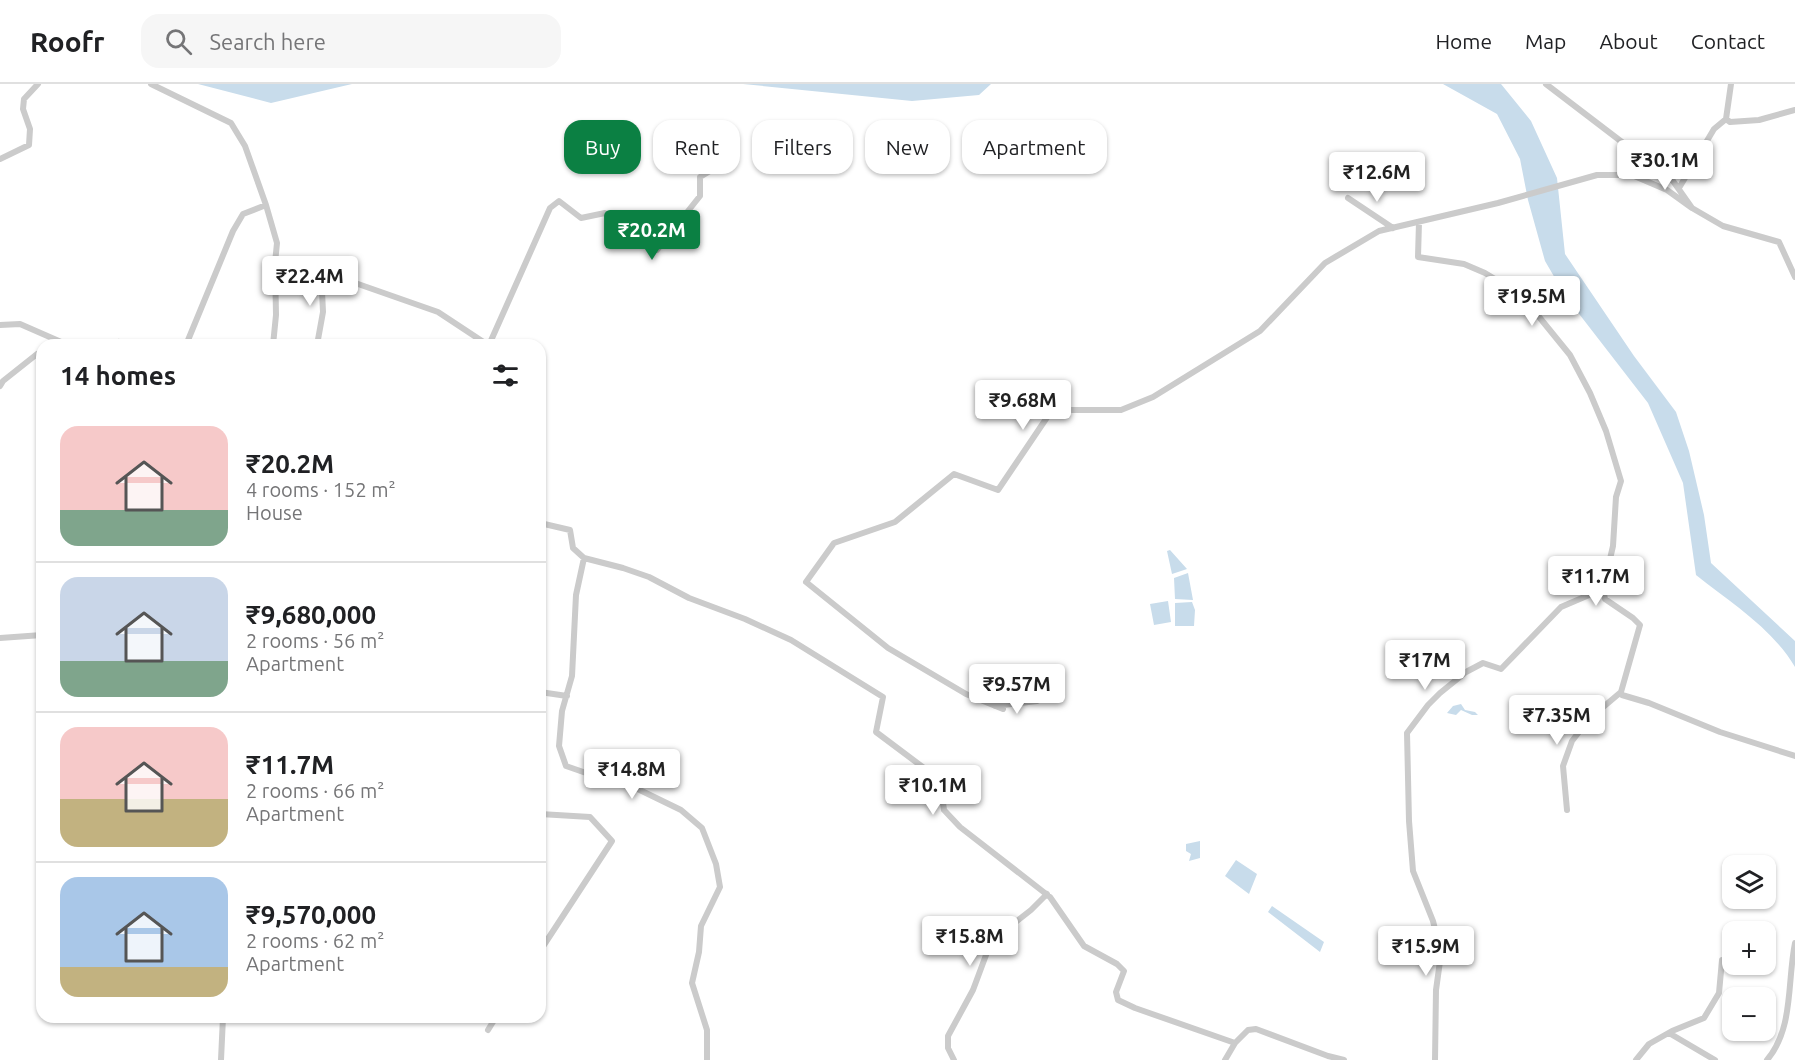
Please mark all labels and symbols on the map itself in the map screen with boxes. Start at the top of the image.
pin: ₹30.1M [1616,140,1714,191]
pin: ₹12.6M [1328,152,1426,203]
pin: ₹20.2M [603,210,701,261]
pin: ₹22.4M [261,256,359,307]
pin: ₹19.5M [1483,276,1581,327]
pin: ₹9.68M [974,380,1072,431]
pin: ₹11.7M [1547,556,1645,607]
pin: ₹17M [1389,640,1461,691]
pin: ₹9.57M [968,664,1066,715]
pin: ₹7.35M [1508,695,1606,746]
pin: ₹14.8M [583,749,681,800]
pin: ₹10.1M [884,765,982,816]
pin: ₹15.8M [921,916,1019,967]
pin: ₹15.9M [1377,926,1475,977]

